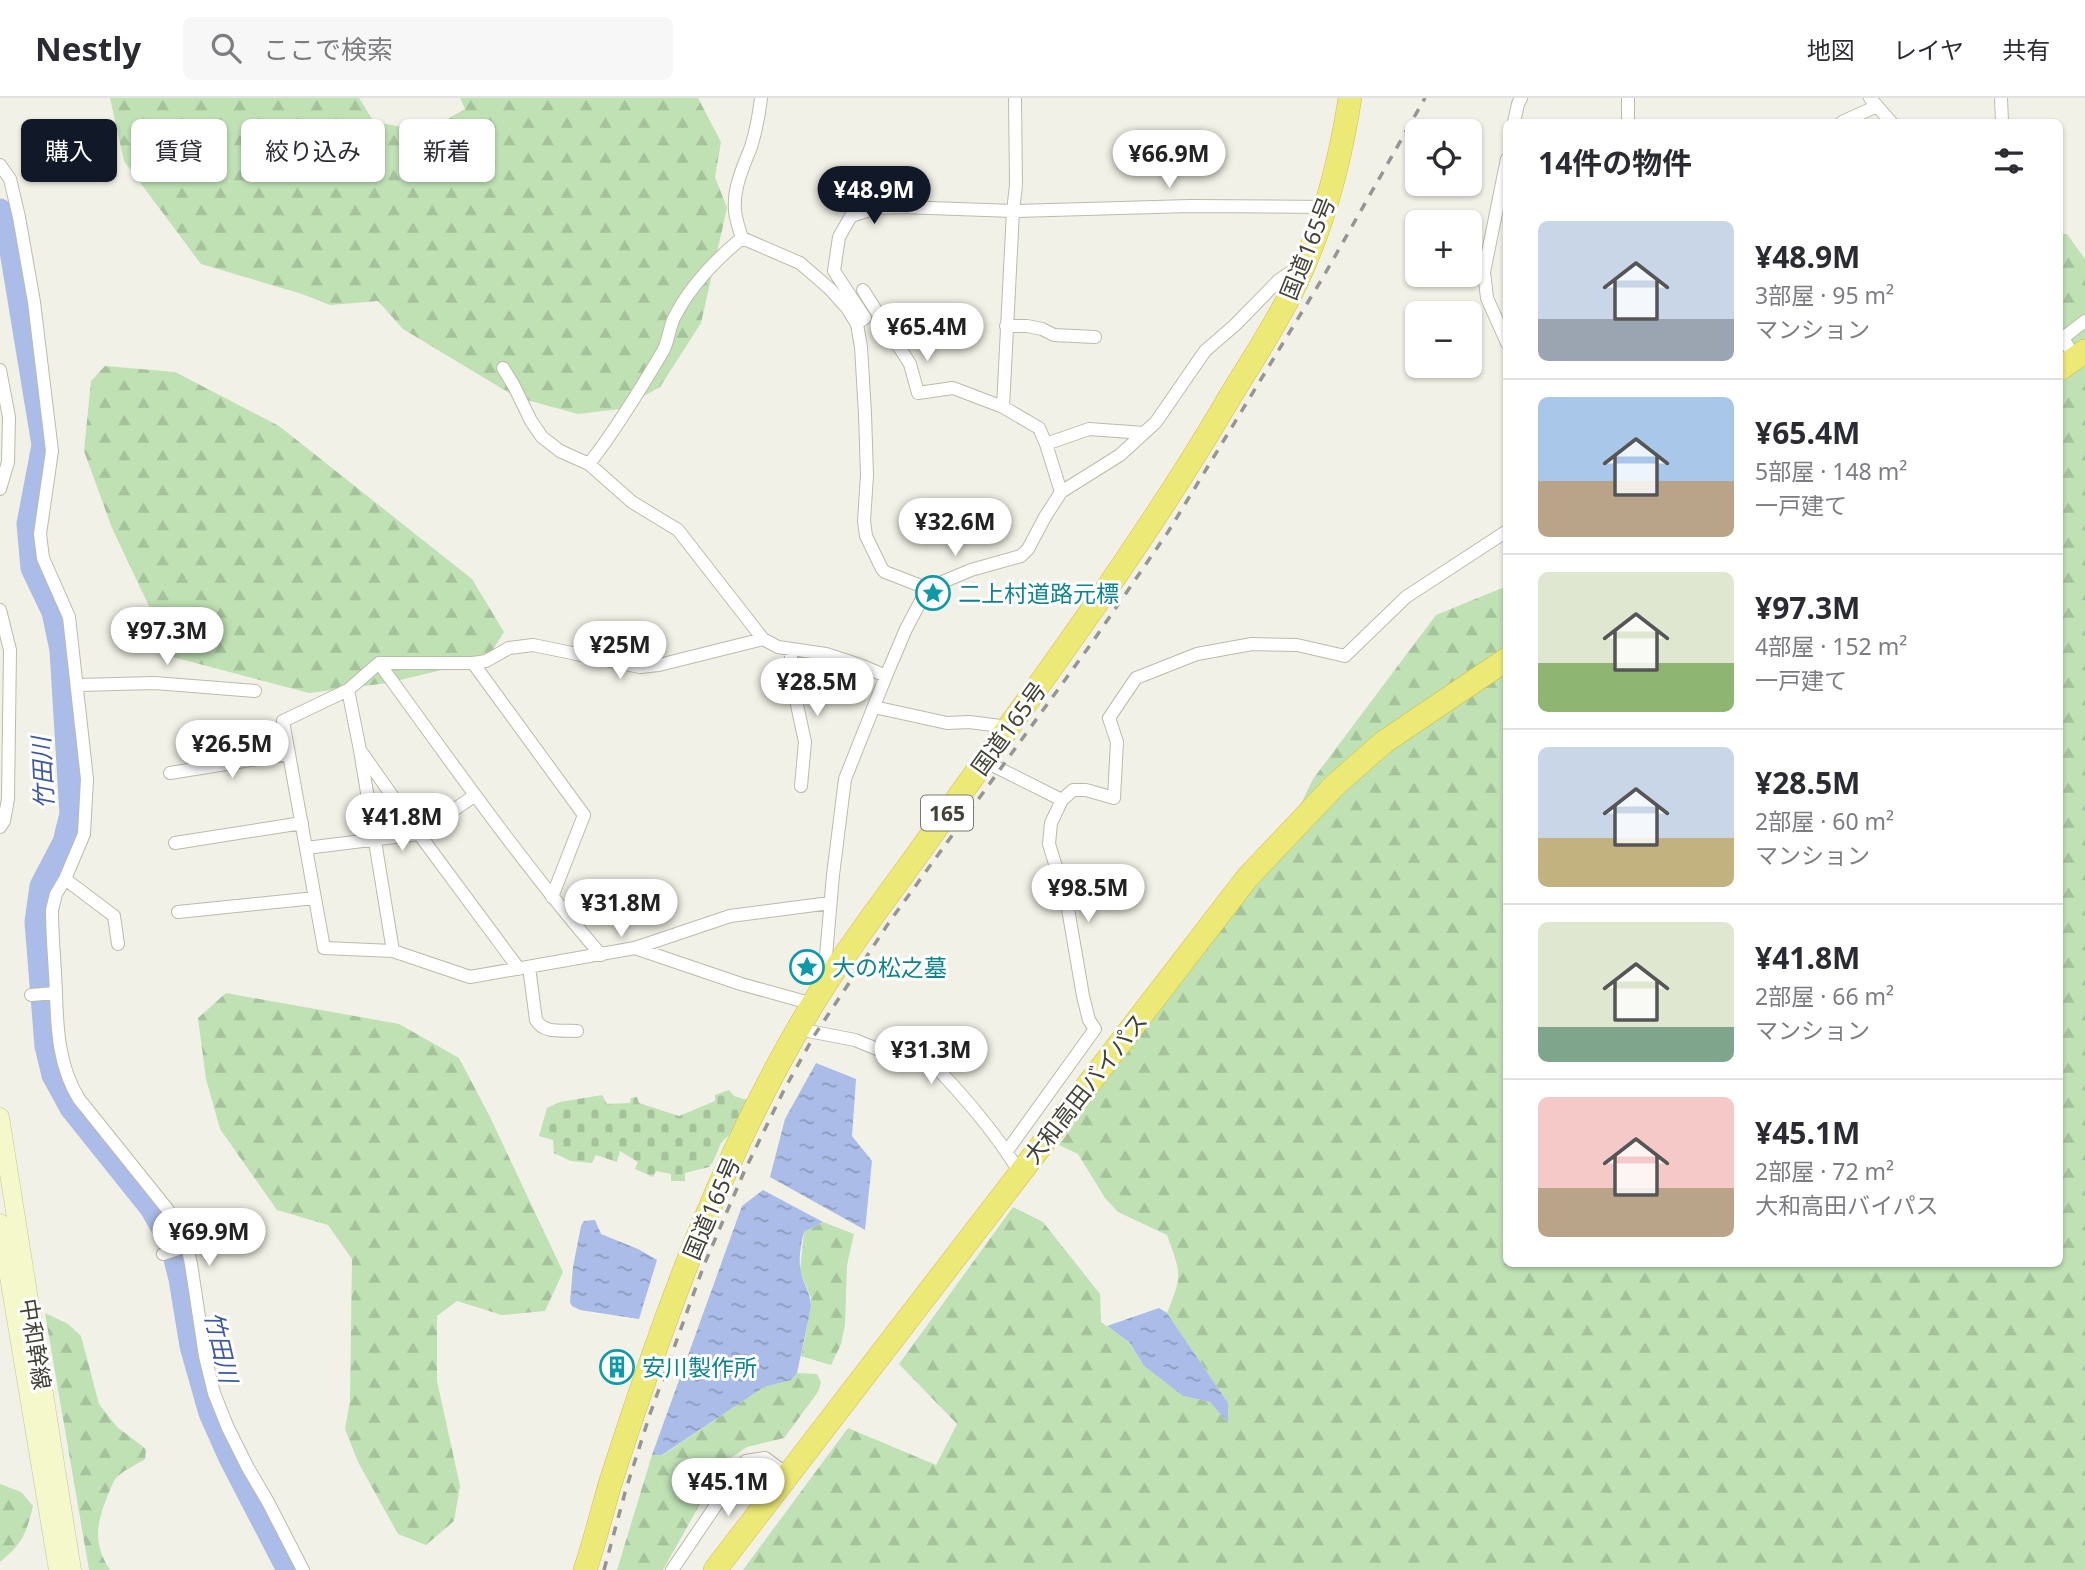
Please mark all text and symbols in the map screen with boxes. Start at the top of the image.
search box [183,17,673,80]
text: Nestly [35,26,141,71]
icon: search [207,29,245,67]
text: ここで検索 [263,31,393,67]
text: 地図 [1807,33,1855,66]
text: レイヤ [1893,33,1964,66]
text: 共有 [2002,33,2050,66]
chip: 購入 [21,119,117,182]
chip: 賃貸 [131,119,227,182]
chip: 絞り込み [241,119,385,182]
chip: 新着 [399,119,495,182]
map controls [1405,119,1482,378]
button: locate [1405,119,1482,196]
pin: ¥66.9M [1112,130,1226,190]
text: ¥66.9M [1129,137,1209,169]
text: 14件の物件 [1538,142,1692,183]
icon: filters [1990,142,2028,180]
pin: ¥48.9M [817,166,931,226]
text: ¥48.9M [834,173,914,205]
street label: 国道165号 [1272,192,1342,304]
button: + [1405,210,1482,287]
text: ¥48.9M [1755,236,1860,277]
icon: home [1594,249,1678,333]
text: 3部屋 · 95 m² [1755,279,1894,311]
button: − [1405,301,1482,378]
pin: ¥65.4M [870,303,984,363]
text: ¥65.4M [887,310,967,342]
text: マンション [1755,313,1870,345]
text: ¥65.4M [1755,412,1860,453]
icon: home [1594,425,1678,509]
text: 5部屋 · 148 m² [1755,455,1907,487]
text: 一戸建て [1755,489,1847,521]
pin: ¥32.6M [898,498,1012,558]
text: ¥32.6M [915,505,995,537]
place icon: 二上村道路元標 [914,574,952,612]
place label: 二上村道路元標 [958,577,1119,609]
text: ¥97.3M [1755,587,1860,628]
icon: home [1594,600,1678,684]
pin: ¥97.3M [110,608,224,667]
text: ¥97.3M [127,614,207,646]
pin: ¥25M [579,622,661,681]
text: ¥25M [589,628,651,660]
text: 4部屋 · 152 m² [1755,630,1907,662]
pin: ¥28.5M [760,658,874,718]
text: 一戸建て [1755,664,1847,696]
text: ¥28.5M [777,665,857,697]
street label: 国道165号 [963,675,1053,781]
pin: ¥26.5M [175,720,289,780]
text: ¥26.5M [192,727,272,759]
water label: 竹田川 [23,733,60,810]
text: ¥28.5M [1755,762,1860,803]
icon: home [1594,775,1678,859]
pin: ¥41.8M [345,794,459,853]
road number: 165 [921,796,973,830]
text: ¥41.8M [362,800,442,832]
text: 2部屋 · 60 m² [1755,805,1894,837]
text: マンション [1755,839,1870,871]
pin: ¥98.5M [1031,864,1145,924]
text: ¥98.5M [1048,871,1128,903]
pin: ¥31.8M [564,880,678,939]
text: ¥31.8M [581,886,661,918]
text: ¥41.8M [1755,937,1860,978]
place icon: 大の松之墓 [788,948,826,986]
icon: home [1594,950,1678,1034]
place label: 大の松之墓 [832,951,947,983]
text: 2部屋 · 66 m² [1755,980,1894,1012]
street label: 大和高田バイパス [1016,1006,1154,1170]
text: マンション [1755,1014,1870,1046]
pin: ¥31.3M [874,1026,988,1086]
text: ¥31.3M [891,1033,971,1065]
text: ¥45.1M [1755,1112,1860,1153]
icon: home [1594,1125,1678,1209]
street label: 国道165号 [675,1152,747,1264]
text: 2部屋 · 72 m² [1755,1155,1894,1187]
text: 大和高田バイパス [1755,1189,1939,1221]
pin: ¥69.9M [152,1208,266,1268]
text: ¥69.9M [169,1215,249,1247]
street label: 中和幹線 [13,1296,59,1392]
water label: 竹田川 [198,1308,247,1389]
building icon: 安川製作所 [598,1348,636,1386]
place label: 安川製作所 [642,1351,757,1383]
pin: ¥45.1M [671,1458,785,1518]
text: ¥45.1M [688,1465,768,1497]

